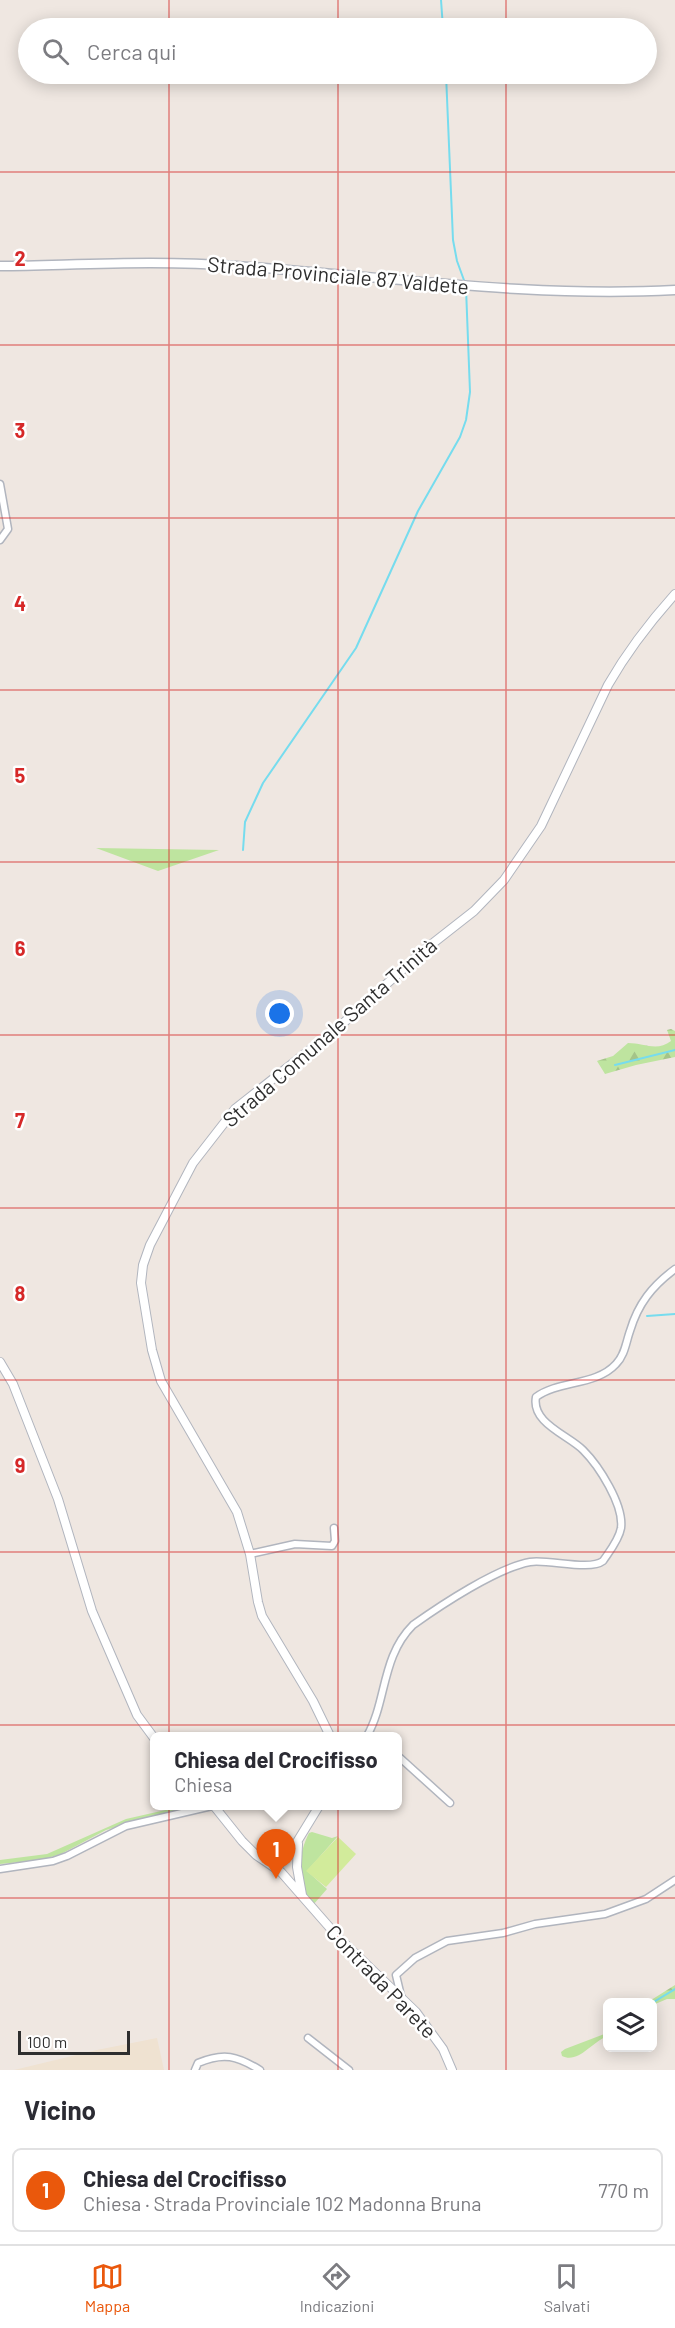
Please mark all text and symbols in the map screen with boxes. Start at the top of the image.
search box [18,18,657,84]
icon: search [39,35,72,68]
text: Cerca qui [87,38,177,64]
text: 2 [14,246,26,270]
street label: Strada Provinciale 87 Valdete [206,251,470,298]
text: 3 [15,418,25,442]
text: 4 [14,591,26,615]
text: 5 [15,763,26,787]
street label: Strada Comunale Santa Trinità [217,932,441,1132]
text: 6 [15,936,26,960]
your location [265,999,294,1028]
text: 7 [15,1108,25,1132]
text: 8 [15,1281,26,1305]
text: 9 [15,1453,25,1477]
popup [150,1732,402,1810]
text: Chiesa del Crocifisso [174,1746,378,1772]
text: Chiesa [174,1772,233,1796]
pin: 1 [256,1830,296,1879]
street label: Contrada Parete [322,1919,443,2043]
map controls [603,1998,657,2052]
button: layers [603,1998,657,2052]
scale bar [18,2028,130,2056]
text: 100 m [27,2032,67,2051]
text: Vicino [24,2094,96,2125]
text: Chiesa del Crocifisso [83,2165,287,2191]
text: 1 [42,2178,49,2202]
text: 770 m [598,2178,649,2202]
text: Chiesa · Strada Provinciale 102 Madonna Bruna [83,2191,482,2215]
tab: Mappa [85,2260,130,2315]
tab: Indicazioni [300,2260,374,2315]
tab: Salvati [544,2260,590,2315]

